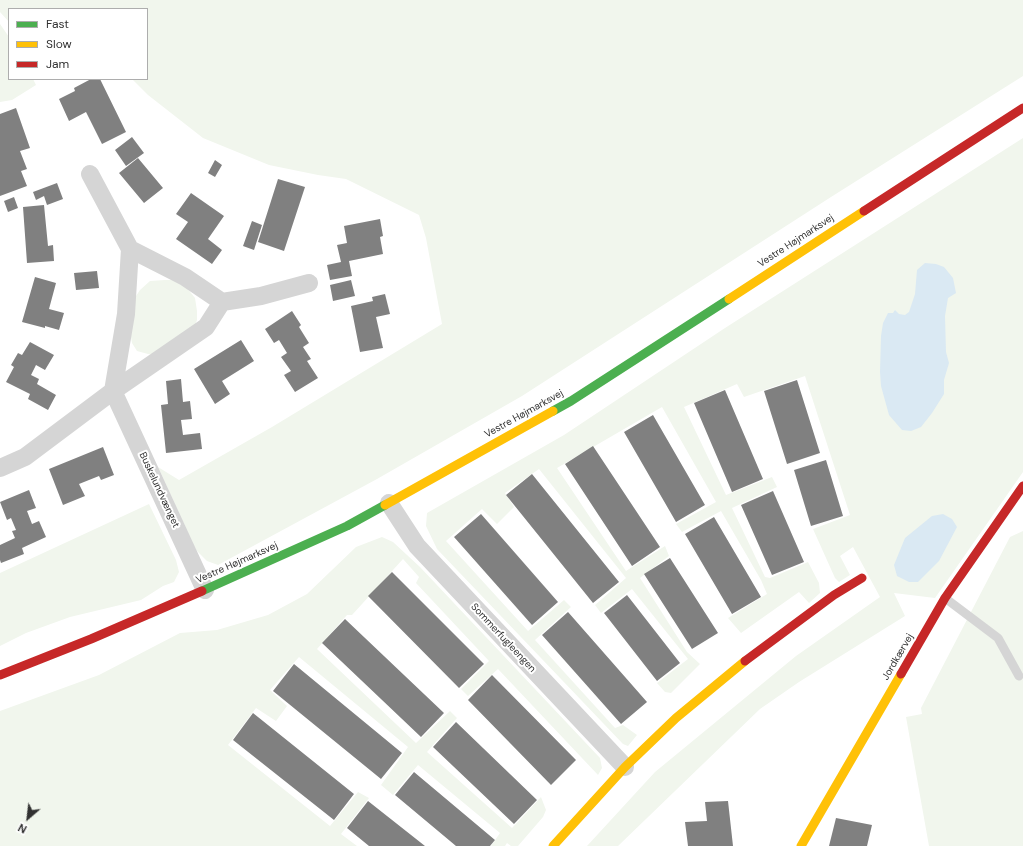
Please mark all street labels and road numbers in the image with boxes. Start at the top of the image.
street label: Vestre Højmarksvej [756,212,836,270]
street label: Vestre Højmarksvej [483,387,565,441]
street label: Buskelundvænget [136,450,182,530]
street label: Vestre Højmarksvej [194,540,280,586]
street label: Sommerfugleengen [468,601,538,675]
street label: Jordkærvej [880,632,916,682]

